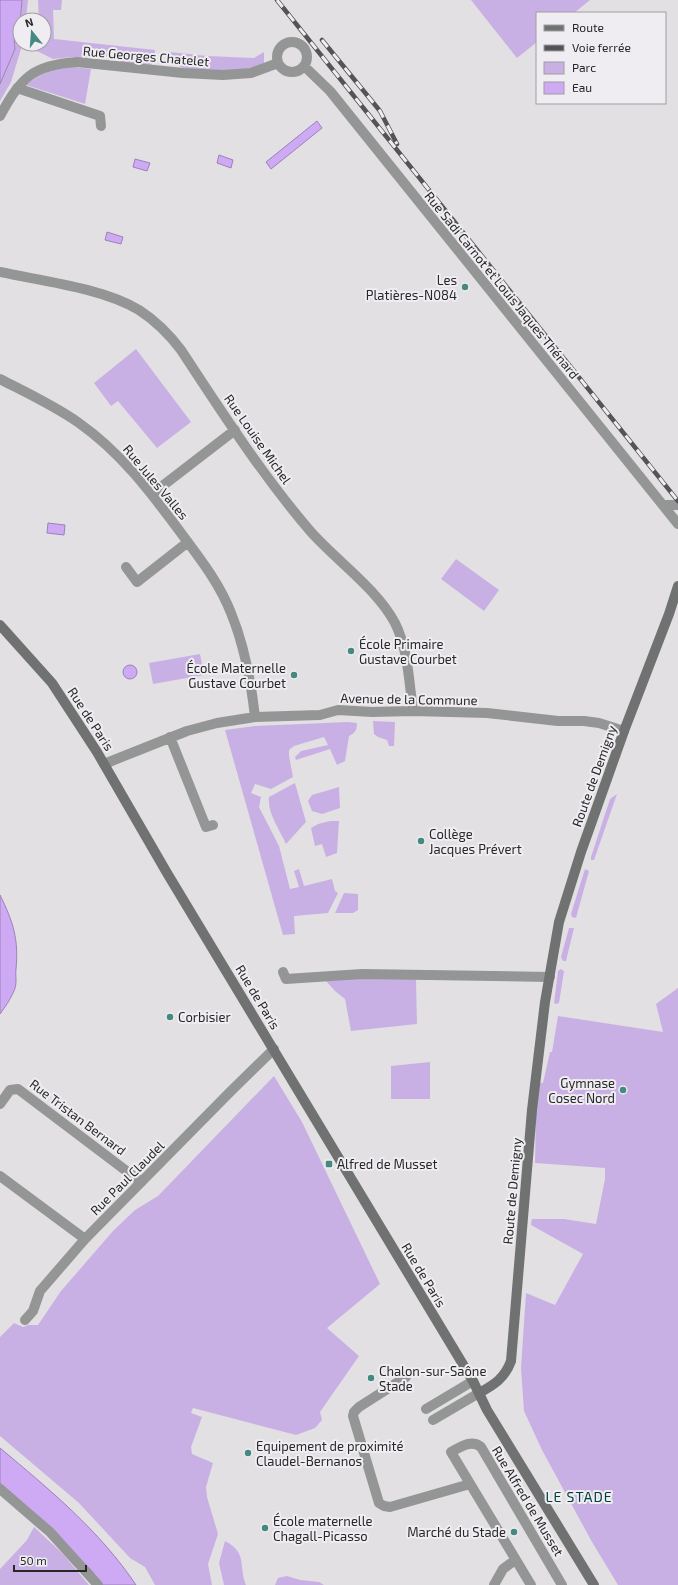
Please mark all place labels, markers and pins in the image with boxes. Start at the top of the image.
place label: Les Platières-N084 [366,272,457,303]
marker: Les Platières-N084 [460,282,470,292]
place label: École Primaire Gustave Courbet [359,635,457,667]
marker: École Primaire Gustave Courbet [346,646,356,656]
place label: École Maternelle Gustave Courbet [186,659,286,691]
marker: École Maternelle Gustave Courbet [289,670,299,680]
place label: Collège Jacques Prévert [429,826,522,857]
marker: Collège Jacques Prévert [416,836,426,846]
place label: Corbisier [178,1009,231,1025]
marker: Corbisier [165,1012,175,1022]
place label: Gymnase Cosec Nord [548,1075,615,1106]
marker: Gymnase Cosec Nord [618,1085,628,1095]
place label: Alfred de Musset [337,1156,438,1172]
marker: Alfred de Musset [324,1159,334,1169]
place label: Chalon-sur-Saône Stade [379,1363,486,1394]
marker: Chalon-sur-Saône Stade [366,1373,376,1383]
place label: Equipement de proximité Claudel-Bernanos [256,1438,403,1469]
marker: Equipement de proximité Claudel-Bernanos [243,1448,253,1458]
place label: École maternelle Chagall-Picasso [273,1512,373,1544]
marker: École maternelle Chagall-Picasso [260,1523,270,1533]
place label: Marché du Stade [407,1524,506,1540]
marker: Marché du Stade [509,1527,519,1537]

